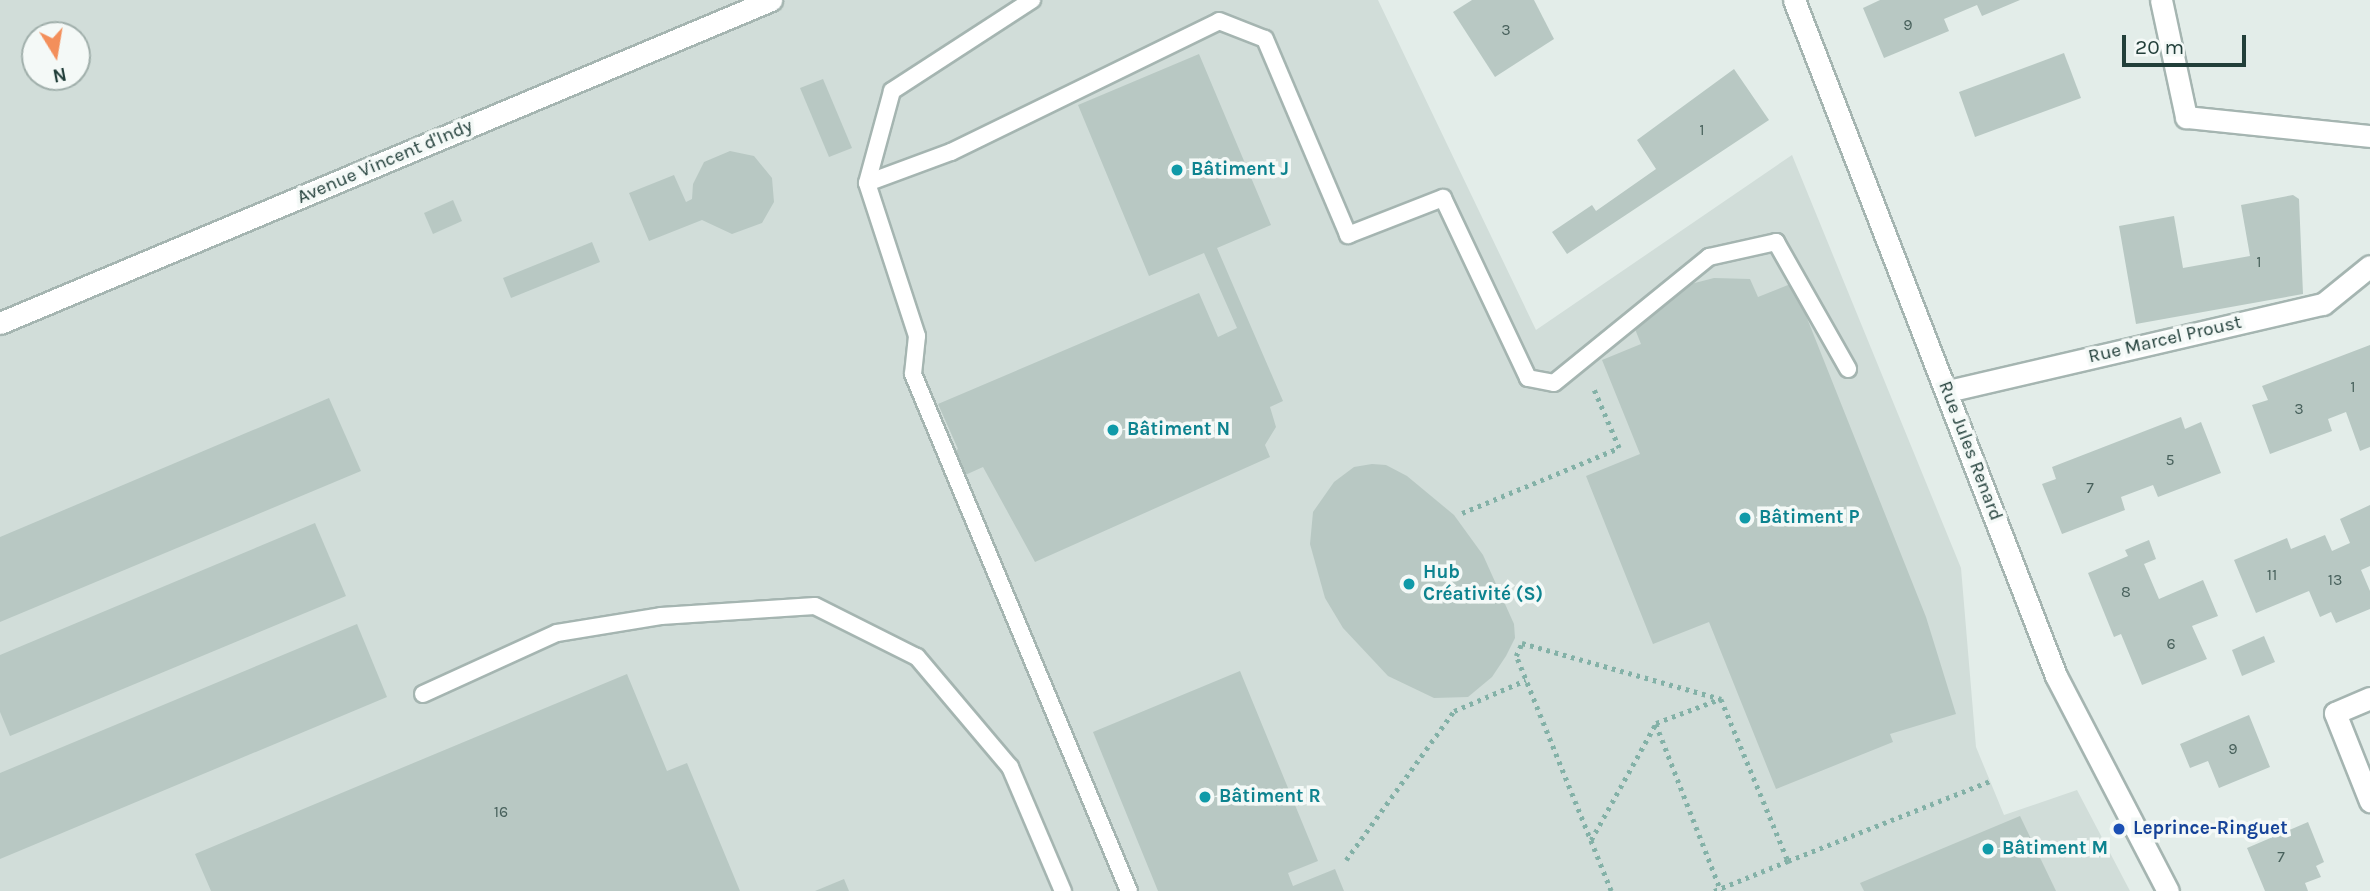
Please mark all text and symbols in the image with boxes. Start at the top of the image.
house number: 9 [1903,15,1913,35]
house number: 3 [1501,20,1511,40]
north arrow [21,21,91,91]
scale bar [2125,21,2249,65]
text: 20 m [2135,35,2184,59]
text: N [51,63,68,87]
street label: Avenue Vincent d'Indy [294,115,476,209]
house number: 1 [1699,120,1705,140]
place label: Bâtiment J [1191,159,1289,181]
marker: Bâtiment J [1169,162,1185,178]
house number: 1 [2256,252,2262,272]
street label: Rue Marcel Proust [2086,311,2244,369]
house number: 1 [2350,377,2356,397]
street label: Rue Jules Renard [1933,378,2007,524]
house number: 3 [2294,399,2304,419]
place label: Bâtiment N [1127,419,1230,441]
marker: Bâtiment N [1105,422,1121,438]
house number: 5 [2165,450,2175,470]
house number: 7 [2086,478,2094,498]
place label: Bâtiment P [1759,507,1859,529]
marker: Bâtiment P [1737,510,1753,526]
place label: Hub Créativité (S) [1423,562,1543,606]
house number: 11 [2267,565,2277,585]
house number: 13 [2328,570,2342,590]
marker: Hub Créativité (S) [1401,576,1417,592]
house number: 8 [2121,582,2131,602]
house number: 6 [2166,634,2176,654]
house number: 9 [2228,739,2238,759]
place label: Bâtiment R [1219,786,1321,808]
marker: Bâtiment R [1197,789,1213,805]
house number: 16 [494,802,508,822]
place label: Leprince-Ringuet [2133,818,2288,840]
marker: Leprince-Ringuet [2111,821,2127,837]
place label: Bâtiment M [2002,838,2108,860]
marker: Bâtiment M [1980,841,1996,857]
house number: 7 [2277,847,2285,867]

